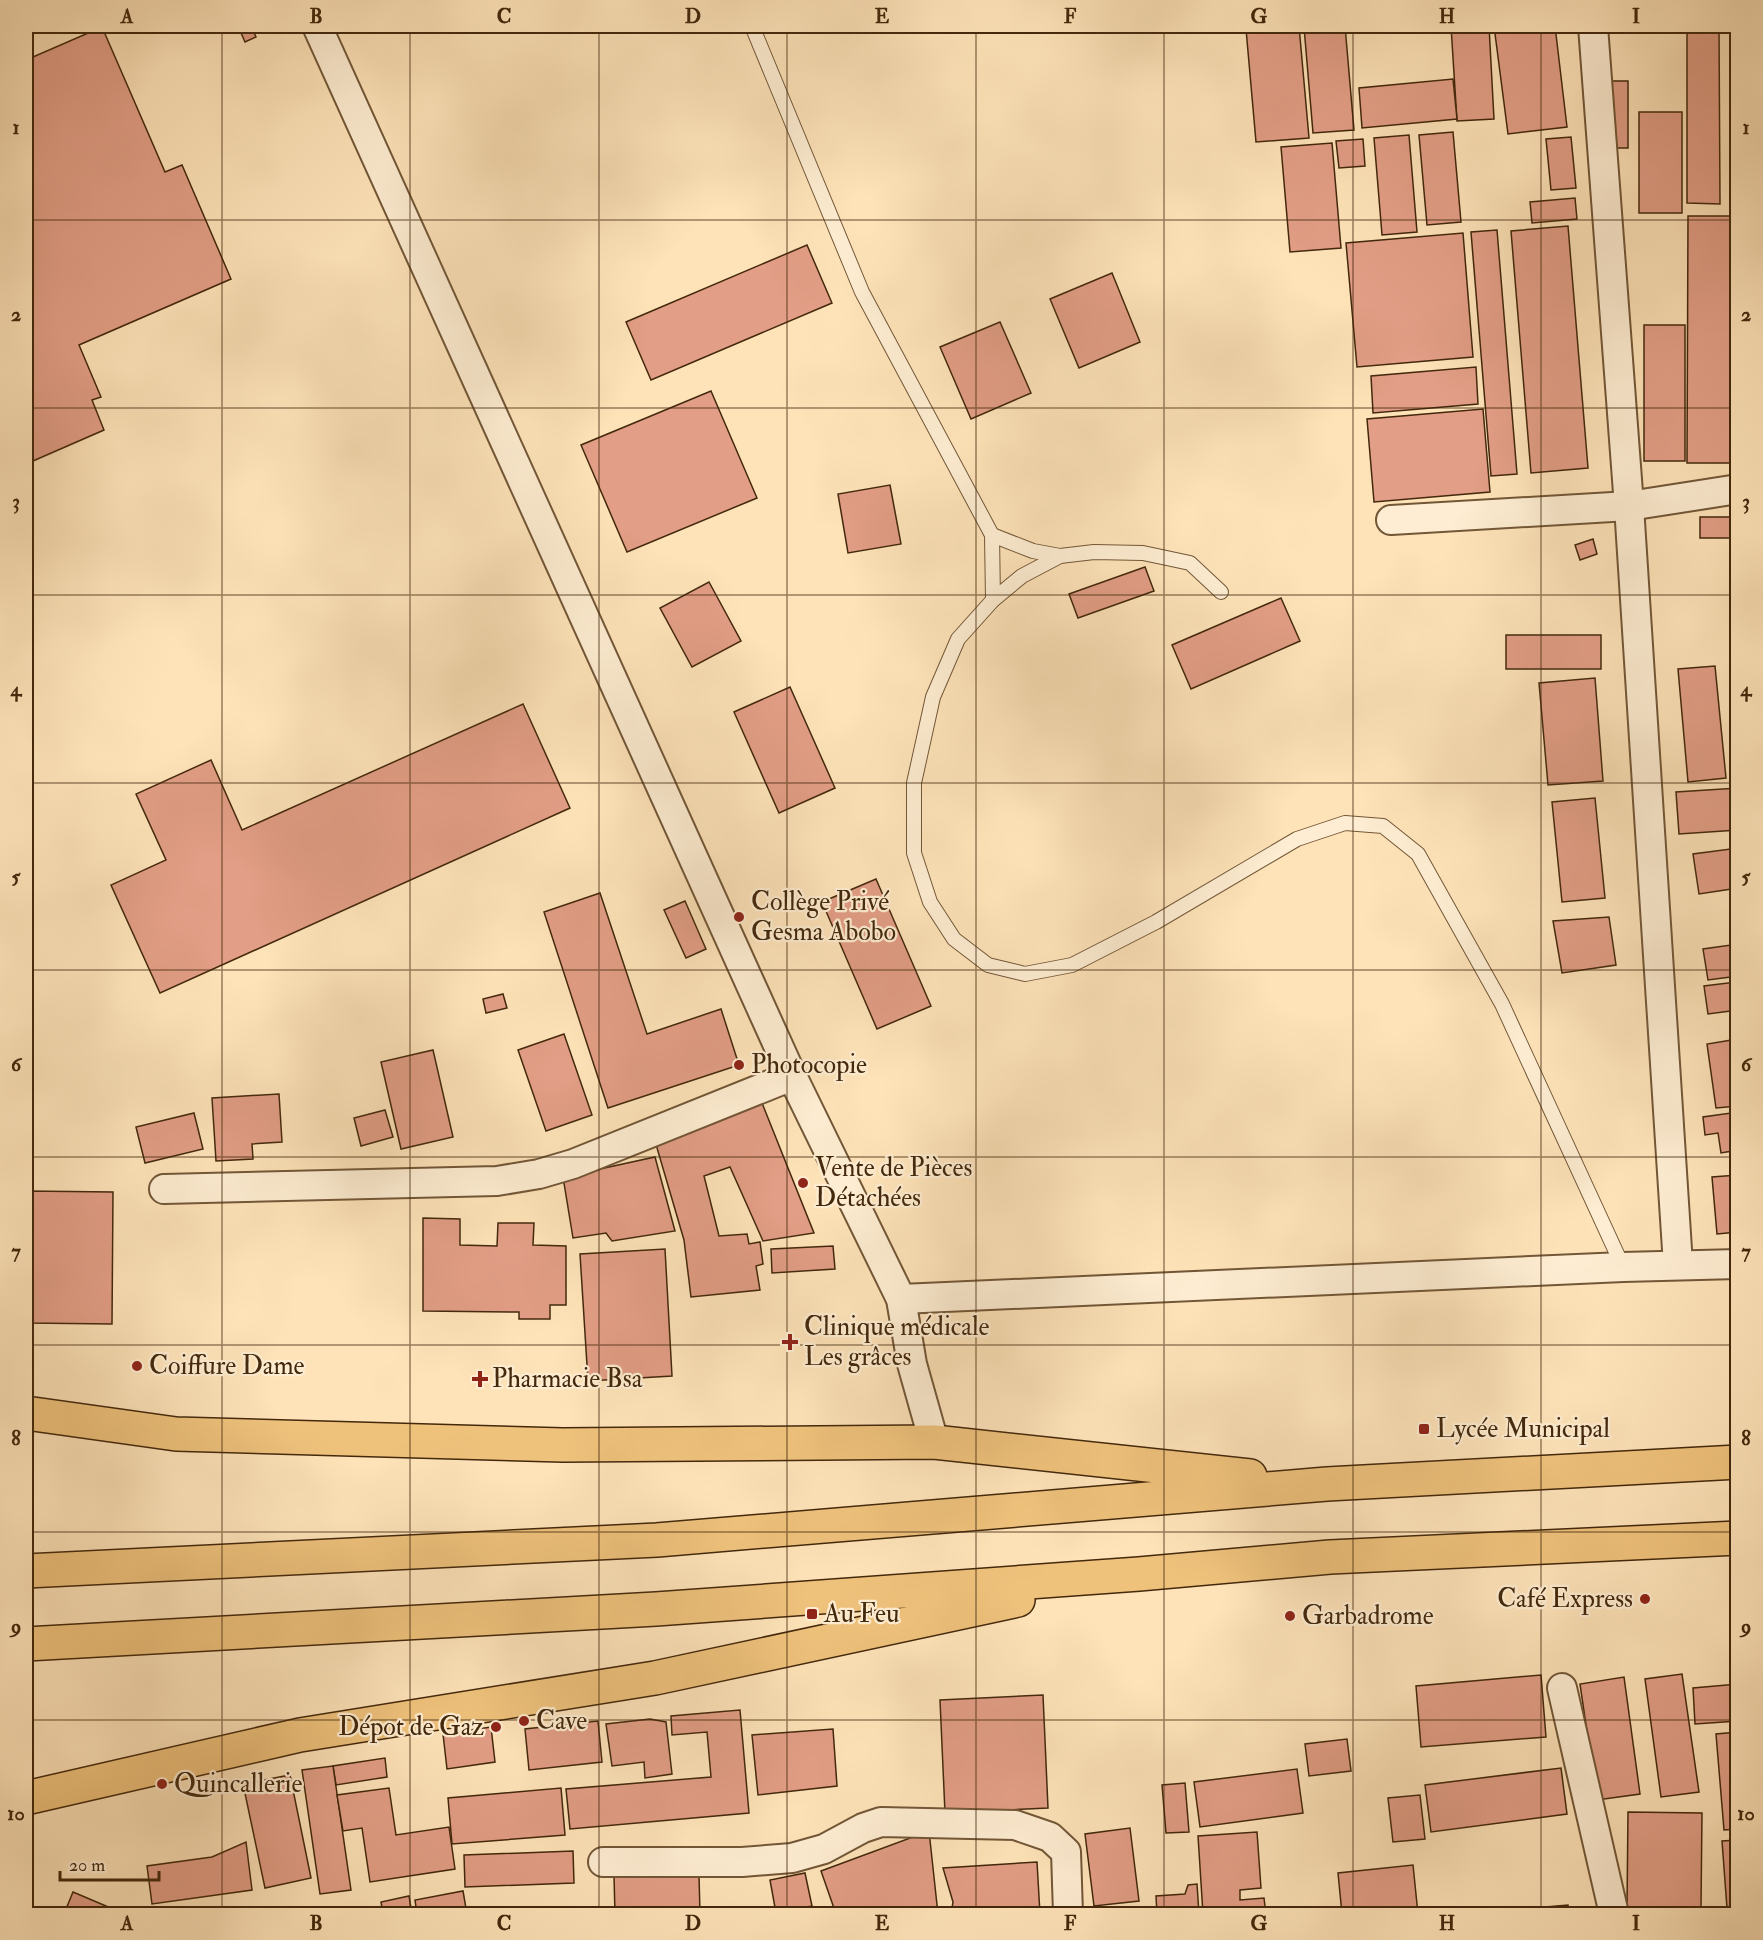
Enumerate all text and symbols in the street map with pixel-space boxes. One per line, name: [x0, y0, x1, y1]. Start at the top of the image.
text: A: [120, 4, 134, 29]
text: B: [309, 4, 323, 29]
text: C: [497, 4, 511, 29]
text: D: [685, 4, 701, 29]
text: E: [875, 4, 890, 29]
text: F: [1064, 4, 1077, 29]
text: G: [1251, 4, 1268, 29]
text: H: [1439, 4, 1455, 29]
text: I: [1632, 4, 1640, 29]
text: 1: [12, 115, 20, 140]
text: 1: [1742, 115, 1750, 140]
text: 2: [11, 302, 21, 327]
text: 2: [1741, 302, 1751, 327]
text: 3: [12, 489, 20, 514]
text: 3: [1742, 489, 1750, 514]
text: 4: [10, 677, 23, 702]
text: 4: [1740, 677, 1753, 702]
text: 5: [12, 864, 22, 889]
text: 5: [1742, 864, 1752, 889]
place label: Collège Privé Gesma Abobo: [751, 886, 896, 948]
marker: Collège Privé Gesma Abobo: [732, 910, 746, 924]
place label: Photocopie: [751, 1049, 867, 1082]
text: 6: [11, 1052, 23, 1077]
text: 6: [1741, 1052, 1753, 1077]
marker: Photocopie: [732, 1058, 746, 1072]
place label: Vente de Pièces Détachées: [815, 1152, 972, 1214]
marker: Vente de Pièces Détachées: [796, 1176, 810, 1190]
text: 7: [11, 1239, 21, 1264]
text: 7: [1741, 1239, 1751, 1264]
place label: Clinique médicale Les grâces: [804, 1311, 989, 1373]
marker: Clinique médicale Les grâces: [781, 1333, 799, 1351]
place label: Coiffure Dame: [149, 1350, 305, 1382]
marker: Coiffure Dame: [130, 1359, 144, 1373]
place label: Pharmacie Bsa: [492, 1363, 643, 1395]
marker: Pharmacie Bsa: [473, 1372, 487, 1386]
place label: Lycée Municipal: [1436, 1413, 1610, 1446]
marker: Lycée Municipal: [1417, 1422, 1431, 1436]
text: 8: [11, 1426, 21, 1451]
text: 8: [1741, 1426, 1751, 1451]
place label: Café Express: [1497, 1583, 1633, 1616]
marker: Café Express: [1638, 1592, 1652, 1606]
place label: Au Feu: [823, 1598, 899, 1630]
place label: Garbadrome: [1302, 1600, 1434, 1632]
marker: Au Feu: [805, 1607, 819, 1621]
marker: Garbadrome: [1283, 1609, 1297, 1623]
text: 9: [9, 1614, 21, 1639]
text: 9: [1739, 1614, 1751, 1639]
place label: Cave: [536, 1705, 587, 1737]
place label: Dépot de Gaz: [338, 1711, 484, 1744]
marker: Cave: [517, 1714, 531, 1728]
marker: Dépot de Gaz: [489, 1720, 503, 1734]
place label: Quincallerie: [174, 1768, 302, 1800]
marker: Quincallerie: [155, 1777, 169, 1791]
text: 10: [7, 1801, 25, 1826]
text: 10: [1737, 1801, 1755, 1826]
scale bar: [60, 1844, 159, 1882]
text: 20 m: [69, 1854, 105, 1877]
text: A: [120, 1911, 134, 1936]
text: B: [309, 1911, 323, 1936]
text: C: [497, 1911, 511, 1936]
text: D: [685, 1911, 701, 1936]
text: E: [875, 1911, 890, 1936]
text: F: [1064, 1911, 1077, 1936]
text: G: [1251, 1911, 1268, 1936]
text: H: [1439, 1911, 1455, 1936]
text: I: [1632, 1911, 1640, 1936]

